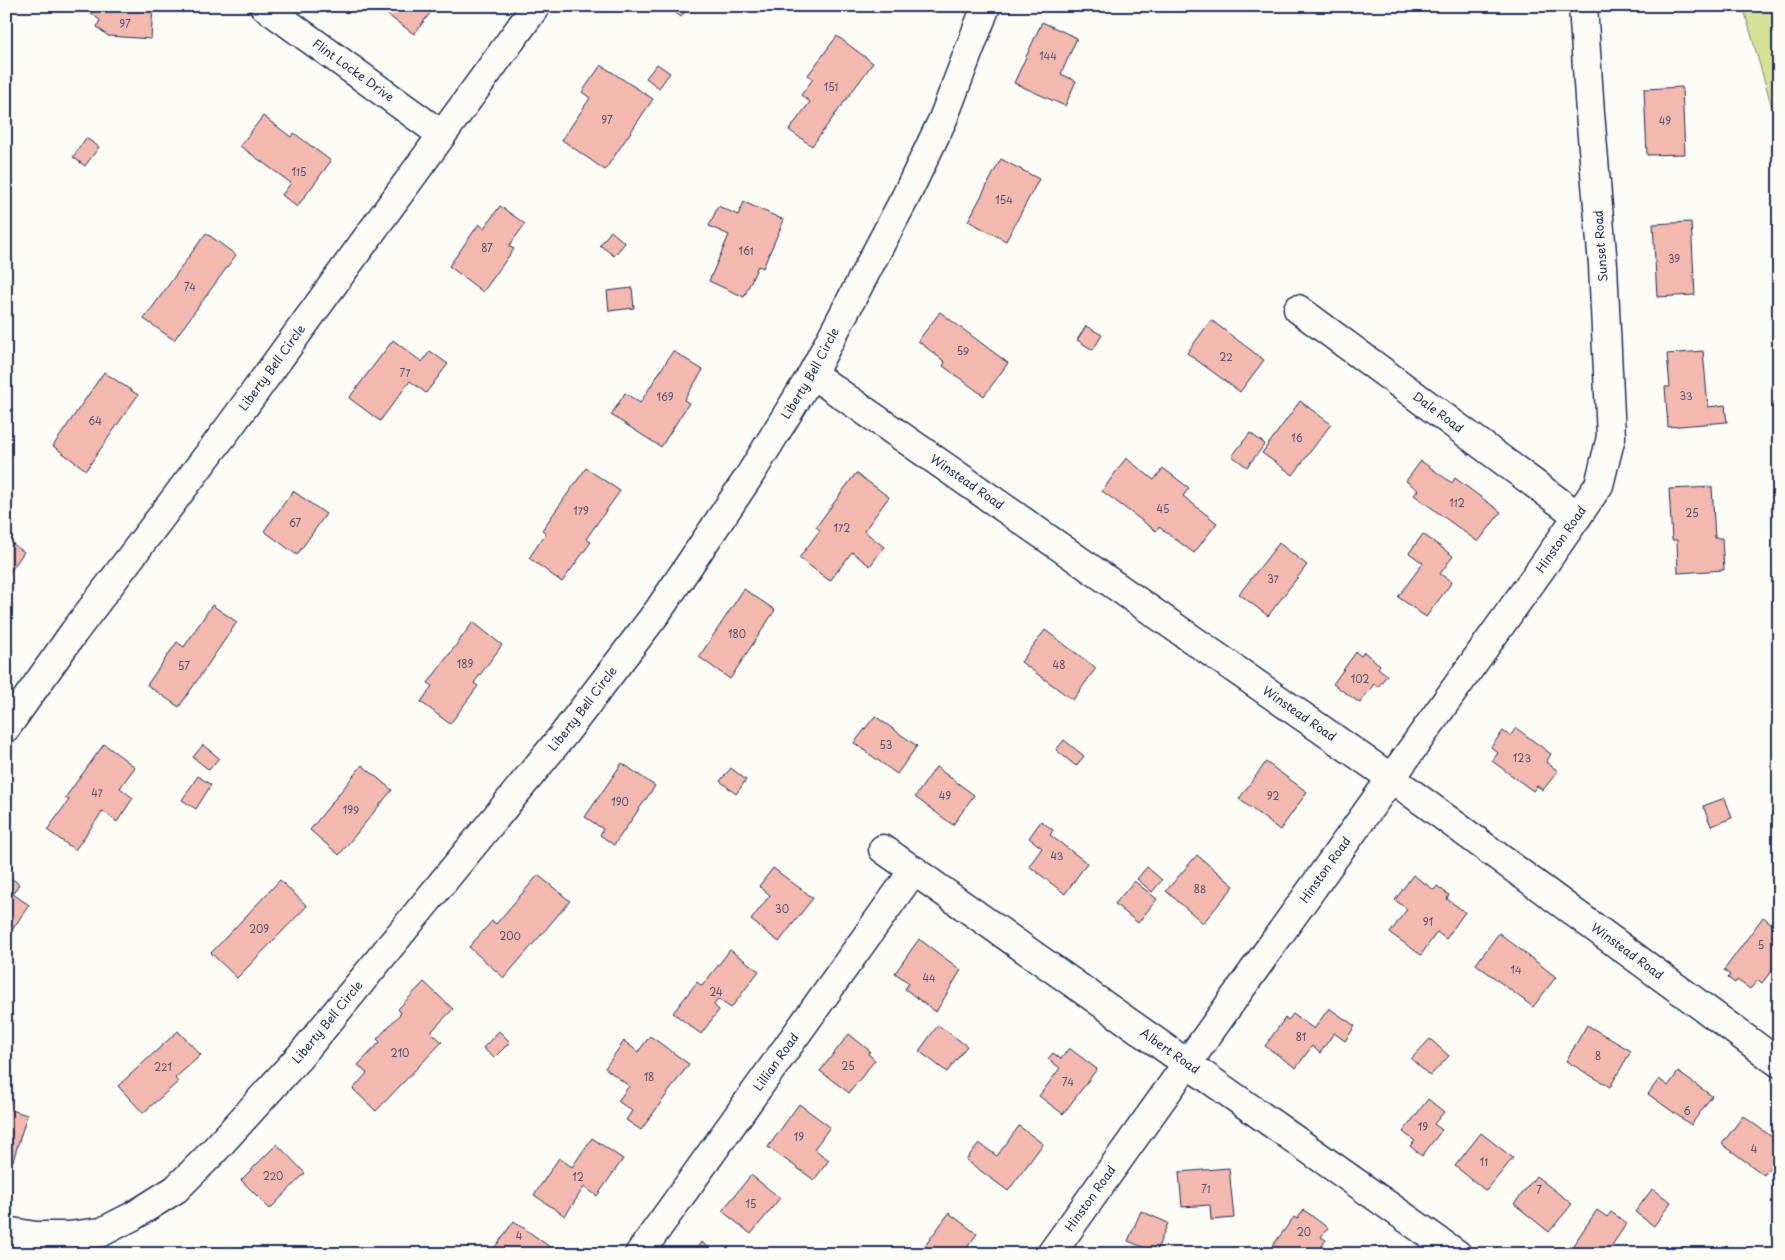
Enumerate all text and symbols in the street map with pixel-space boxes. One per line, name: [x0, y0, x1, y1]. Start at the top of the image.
house number: 97: [119, 16, 131, 31]
street label: Flint Locke Drive: [309, 34, 398, 105]
house number: 144: [1039, 48, 1057, 63]
house number: 151: [824, 79, 838, 94]
house number: 97: [601, 112, 613, 127]
house number: 49: [1659, 113, 1671, 128]
house number: 115: [292, 164, 306, 179]
house number: 154: [995, 192, 1013, 207]
street label: Sunset Road: [1589, 210, 1611, 283]
house number: 87: [481, 240, 493, 255]
house number: 161: [739, 243, 754, 258]
house number: 39: [1668, 251, 1680, 266]
house number: 74: [184, 279, 196, 294]
street label: Liberty Bell Circle: [234, 320, 309, 414]
street label: Liberty Bell Circle: [776, 324, 843, 422]
house number: 59: [957, 343, 969, 358]
house number: 22: [1219, 349, 1233, 364]
house number: 77: [399, 365, 411, 380]
street label: Dale Road: [1409, 387, 1468, 437]
house number: 33: [1679, 388, 1693, 403]
house number: 169: [656, 389, 674, 404]
house number: 64: [88, 413, 102, 428]
house number: 16: [1291, 430, 1303, 445]
street label: Winstead Road: [927, 449, 1008, 513]
house number: 112: [1449, 495, 1465, 510]
house number: 45: [1157, 501, 1169, 516]
street label: Hinston Road: [1531, 502, 1590, 576]
house number: 179: [573, 503, 589, 518]
house number: 25: [1685, 505, 1699, 520]
house number: 67: [289, 515, 301, 530]
house number: 172: [834, 520, 850, 535]
house number: 37: [1267, 571, 1280, 586]
house number: 180: [728, 626, 746, 641]
house number: 189: [457, 656, 473, 671]
house number: 48: [1053, 657, 1065, 672]
house number: 57: [178, 658, 190, 673]
street label: Liberty Bell Circle: [544, 662, 621, 755]
house number: 102: [1351, 671, 1369, 686]
street label: Winstead Road: [1259, 681, 1340, 745]
house number: 53: [880, 737, 892, 752]
house number: 123: [1513, 750, 1531, 765]
house number: 47: [91, 785, 104, 800]
house number: 49: [939, 788, 951, 803]
house number: 92: [1267, 788, 1279, 803]
house number: 190: [611, 794, 629, 809]
house number: 199: [343, 802, 359, 817]
street label: Hinston Road: [1295, 833, 1355, 906]
house number: 43: [1051, 848, 1064, 863]
house number: 88: [1194, 881, 1206, 896]
house number: 30: [775, 901, 789, 916]
house number: 91: [1423, 914, 1433, 929]
street label: Winstead Road: [1588, 918, 1668, 983]
house number: 209: [249, 921, 269, 936]
house number: 200: [499, 928, 521, 943]
house number: 5: [1758, 937, 1764, 952]
house number: 14: [1510, 962, 1522, 977]
house number: 44: [922, 970, 936, 985]
street label: Liberty Bell Circle: [287, 976, 367, 1067]
house number: 24: [709, 984, 723, 999]
street label: Albert Road: [1137, 1023, 1204, 1078]
street label: Lillian Road: [749, 1029, 803, 1094]
house number: 81: [1296, 1029, 1306, 1044]
house number: 210: [391, 1045, 409, 1060]
house number: 8: [1595, 1048, 1601, 1063]
house number: 25: [841, 1058, 855, 1073]
house number: 221: [154, 1059, 172, 1074]
house number: 18: [644, 1069, 654, 1084]
house number: 74: [1062, 1074, 1074, 1089]
house number: 6: [1683, 1103, 1691, 1118]
house number: 19: [1418, 1119, 1428, 1134]
house number: 19: [794, 1129, 804, 1144]
house number: 4: [1751, 1141, 1758, 1156]
house number: 11: [1480, 1154, 1488, 1169]
street label: Hinston Road: [1060, 1161, 1120, 1235]
house number: 220: [263, 1168, 283, 1183]
house number: 12: [572, 1169, 584, 1184]
house number: 71: [1201, 1181, 1211, 1196]
house number: 7: [1536, 1182, 1542, 1197]
house number: 15: [746, 1196, 756, 1211]
house number: 20: [1297, 1224, 1311, 1239]
house number: 4: [516, 1228, 523, 1243]

